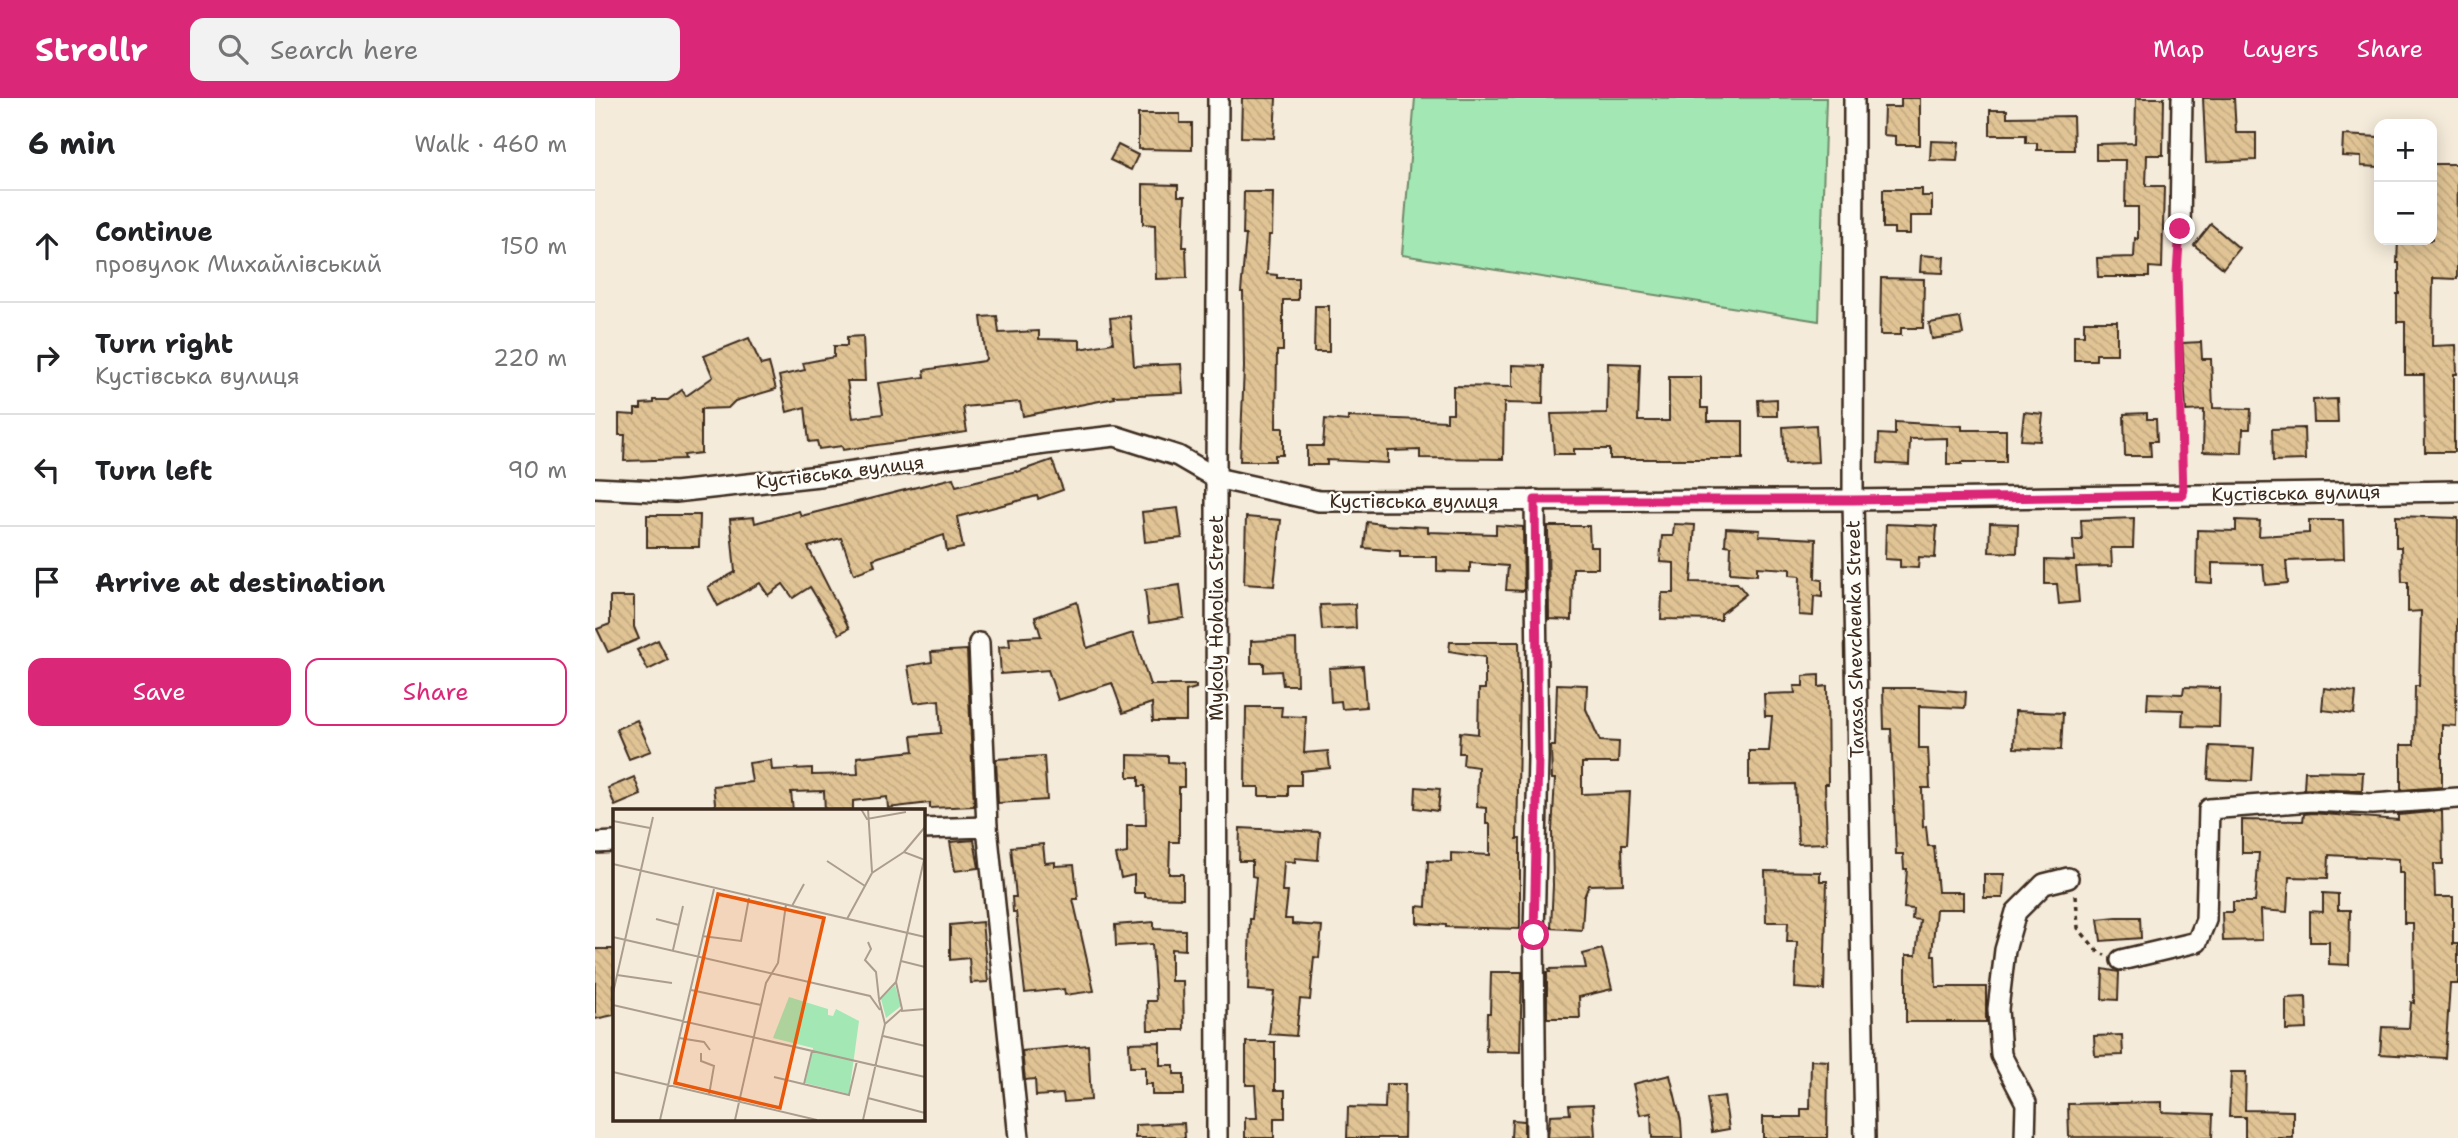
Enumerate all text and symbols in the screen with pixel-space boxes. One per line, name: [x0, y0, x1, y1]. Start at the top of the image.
search box: [190, 18, 680, 81]
text: Strollr: [35, 27, 148, 72]
icon: search: [214, 30, 252, 68]
text: Search here: [270, 32, 419, 67]
text: Map: [2153, 33, 2204, 65]
text: Layers: [2242, 33, 2319, 65]
text: Share: [2357, 33, 2423, 65]
map controls: [2374, 119, 2437, 245]
button: +: [2374, 119, 2437, 182]
text: 6 min: [28, 123, 115, 164]
text: Walk · 460 m: [414, 129, 567, 159]
button: −: [2374, 182, 2437, 245]
route end: [2164, 213, 2195, 244]
text: Continue: [95, 214, 213, 249]
icon: ahead: [28, 227, 66, 265]
text: 150 m: [500, 231, 567, 261]
text: провулок Михайлівський: [95, 249, 382, 279]
text: Turn right: [95, 326, 233, 361]
icon: right: [28, 339, 66, 377]
text: 220 m: [493, 343, 567, 373]
text: Кустівська вулиця: [95, 361, 300, 391]
street label: Кустівська вулиця: [755, 449, 925, 495]
icon: left: [28, 451, 66, 489]
text: Turn left: [95, 453, 212, 488]
text: 90 m: [507, 455, 567, 485]
street label: Кустівська вулиця: [2211, 479, 2381, 507]
street label: Кустівська вулиця: [1329, 489, 1499, 514]
street label: Mykoly Hoholia Street: [1204, 515, 1229, 721]
street label: Tarasa Shevchenka Street: [1840, 520, 1870, 758]
icon: arrive: [28, 563, 66, 601]
text: Arrive at destination: [95, 565, 385, 600]
button: Save: [28, 658, 291, 726]
button: Share: [305, 658, 567, 726]
inset map: [613, 809, 924, 1121]
route start: [1518, 919, 1549, 950]

